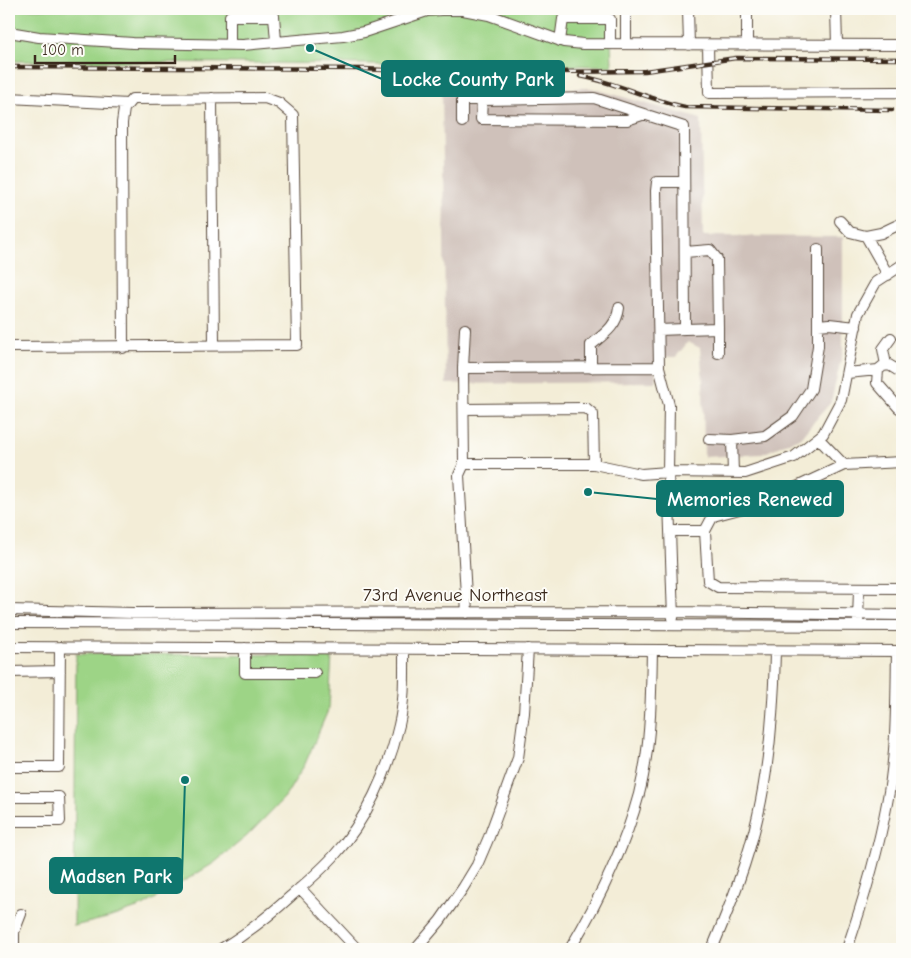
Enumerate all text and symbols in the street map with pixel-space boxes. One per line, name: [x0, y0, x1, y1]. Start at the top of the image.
scale bar: [35, 32, 175, 64]
text: 100 m: [42, 41, 84, 59]
callout: Locke County Park: [382, 61, 564, 96]
text: Locke County Park: [392, 68, 554, 91]
callout: Memories Renewed: [657, 481, 843, 516]
text: Memories Renewed: [667, 488, 833, 511]
street label: 73rd Avenue Northeast: [363, 584, 548, 606]
callout: Madsen Park: [50, 858, 182, 893]
text: Madsen Park: [60, 865, 172, 888]

